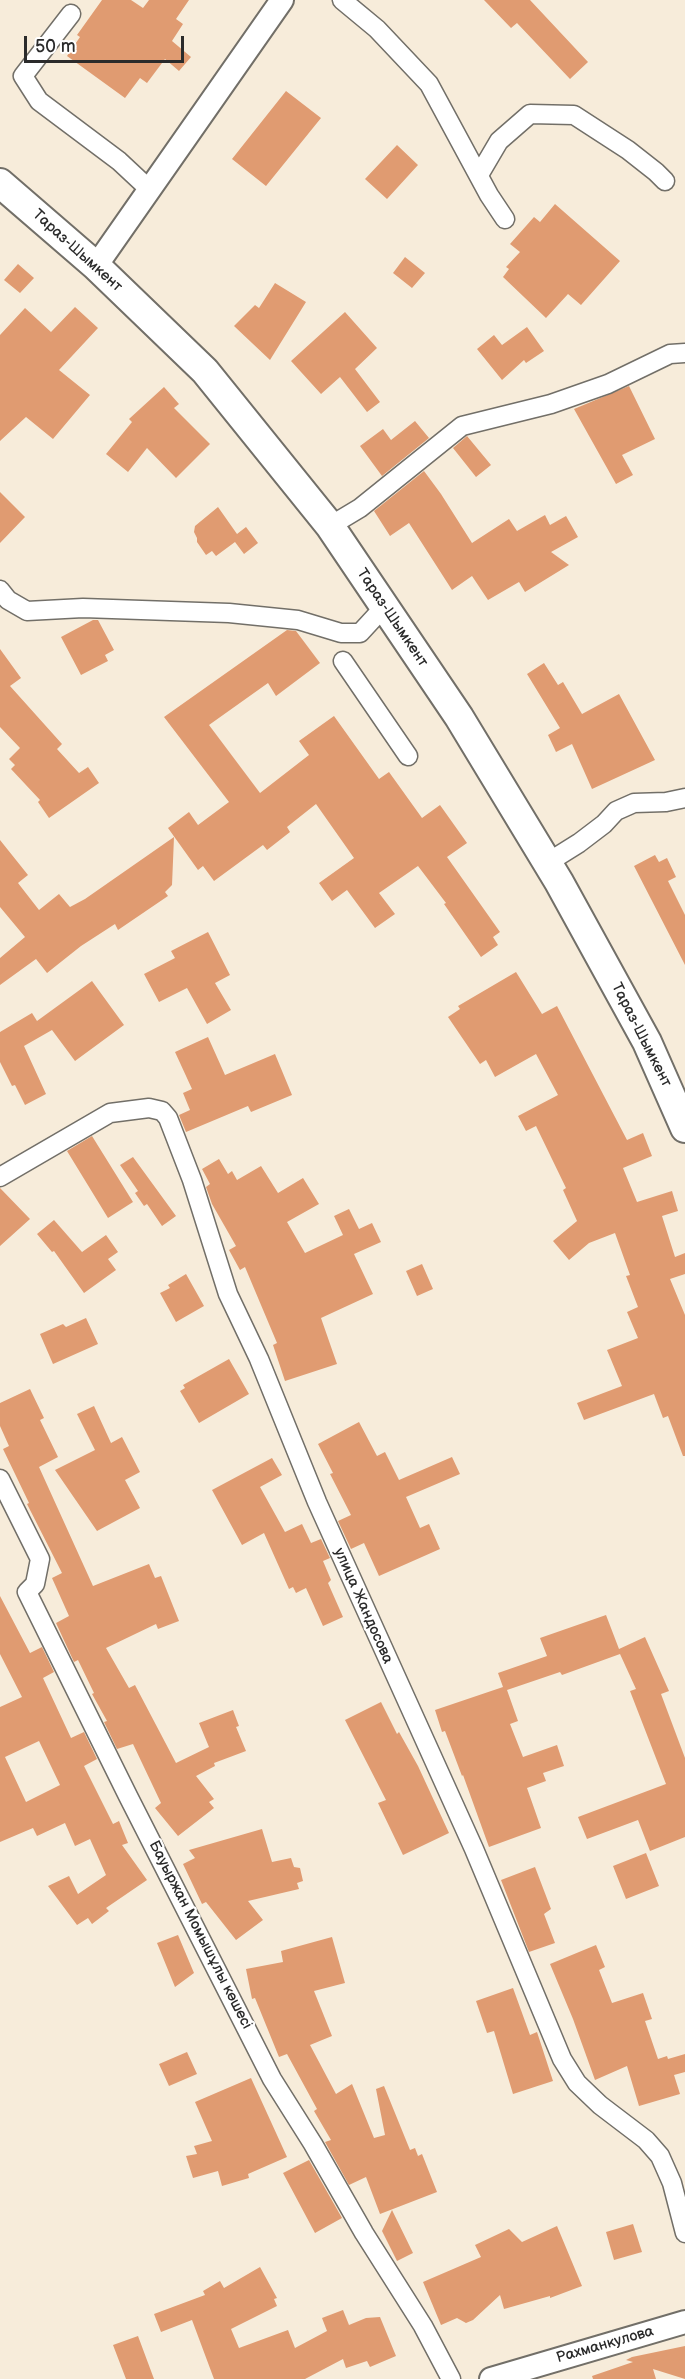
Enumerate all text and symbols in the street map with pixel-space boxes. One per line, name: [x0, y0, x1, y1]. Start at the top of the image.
scale bar: [27, 24, 188, 62]
text: 50 m: [35, 36, 76, 57]
street label: Тараз-Шымкент: [28, 206, 126, 296]
street label: Тараз-Шымкент: [352, 565, 432, 671]
street label: Тараз-Шымкент: [607, 980, 675, 1090]
street label: улица Жандосова: [329, 1545, 397, 1667]
street label: Бауыржан Момышұлы көшесі: [145, 1838, 255, 2032]
street label: Рахманкулова: [554, 2323, 656, 2367]

